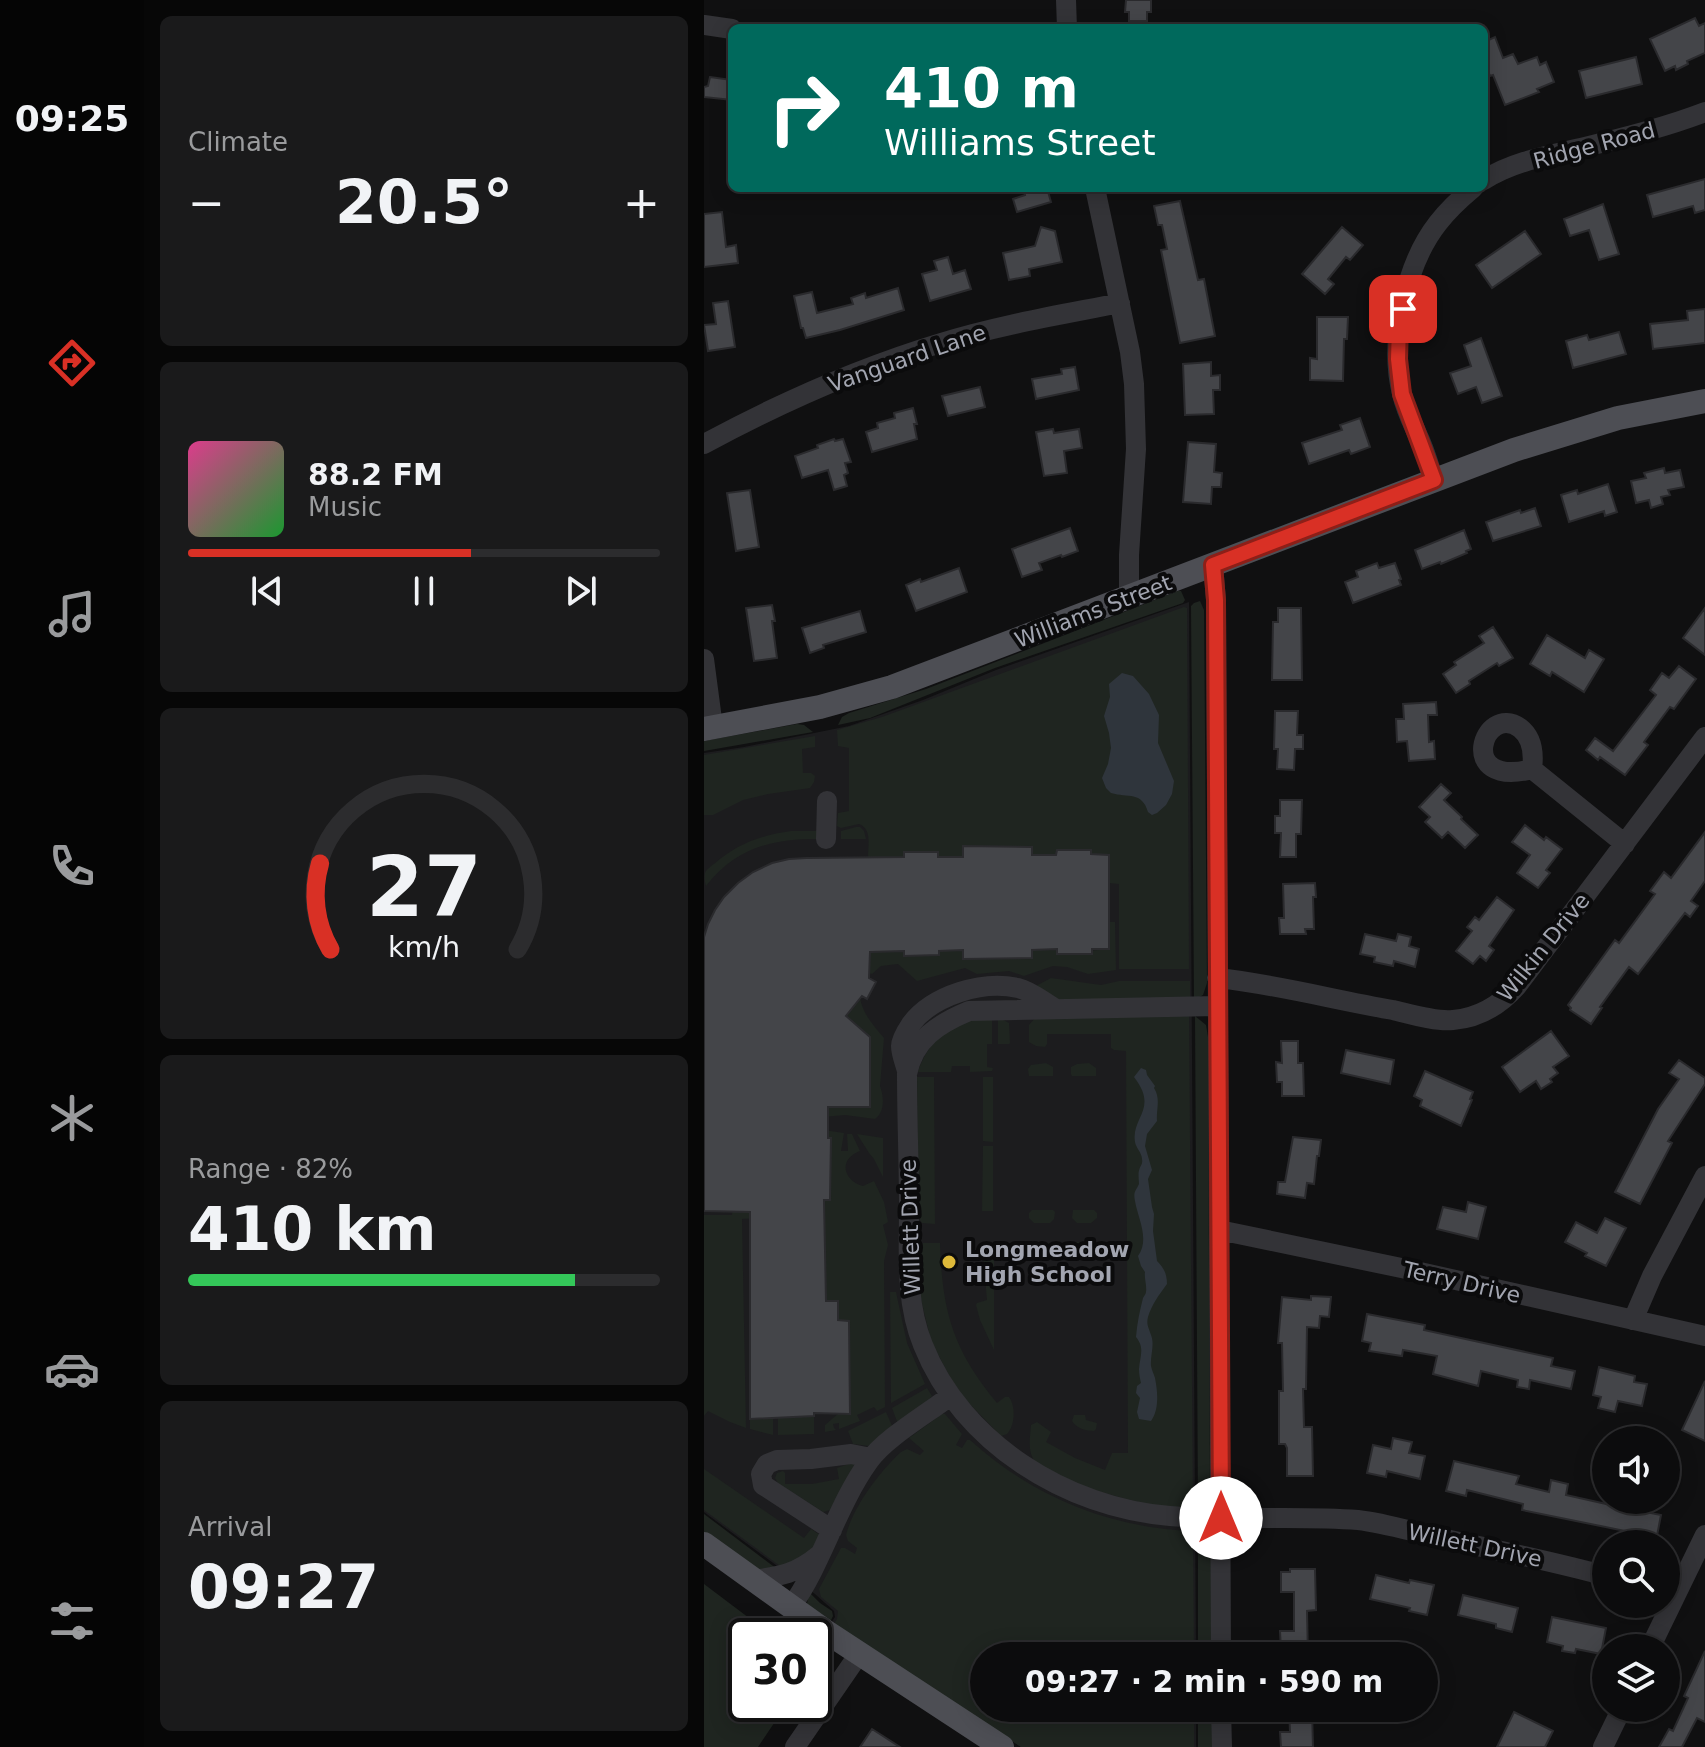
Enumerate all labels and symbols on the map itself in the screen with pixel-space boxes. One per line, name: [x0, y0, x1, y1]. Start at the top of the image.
street label: Ridge Road: [1530, 117, 1658, 174]
pin: [1369, 275, 1437, 343]
street label: Vanguard Lane: [825, 320, 989, 397]
street label: Williams Street: [1011, 570, 1175, 653]
street label: Wilkin Drive: [1492, 888, 1595, 1006]
street label: Willett Drive: [896, 1159, 925, 1295]
place label: Longmeadow High School: [965, 1237, 1129, 1287]
marker: Longmeadow High School: [940, 1253, 958, 1271]
street label: Terry Drive: [1400, 1257, 1523, 1308]
position arrow: [1179, 1476, 1263, 1560]
street label: Willett Drive: [1406, 1519, 1544, 1572]
speed limit sign: 30: [728, 1618, 832, 1722]

